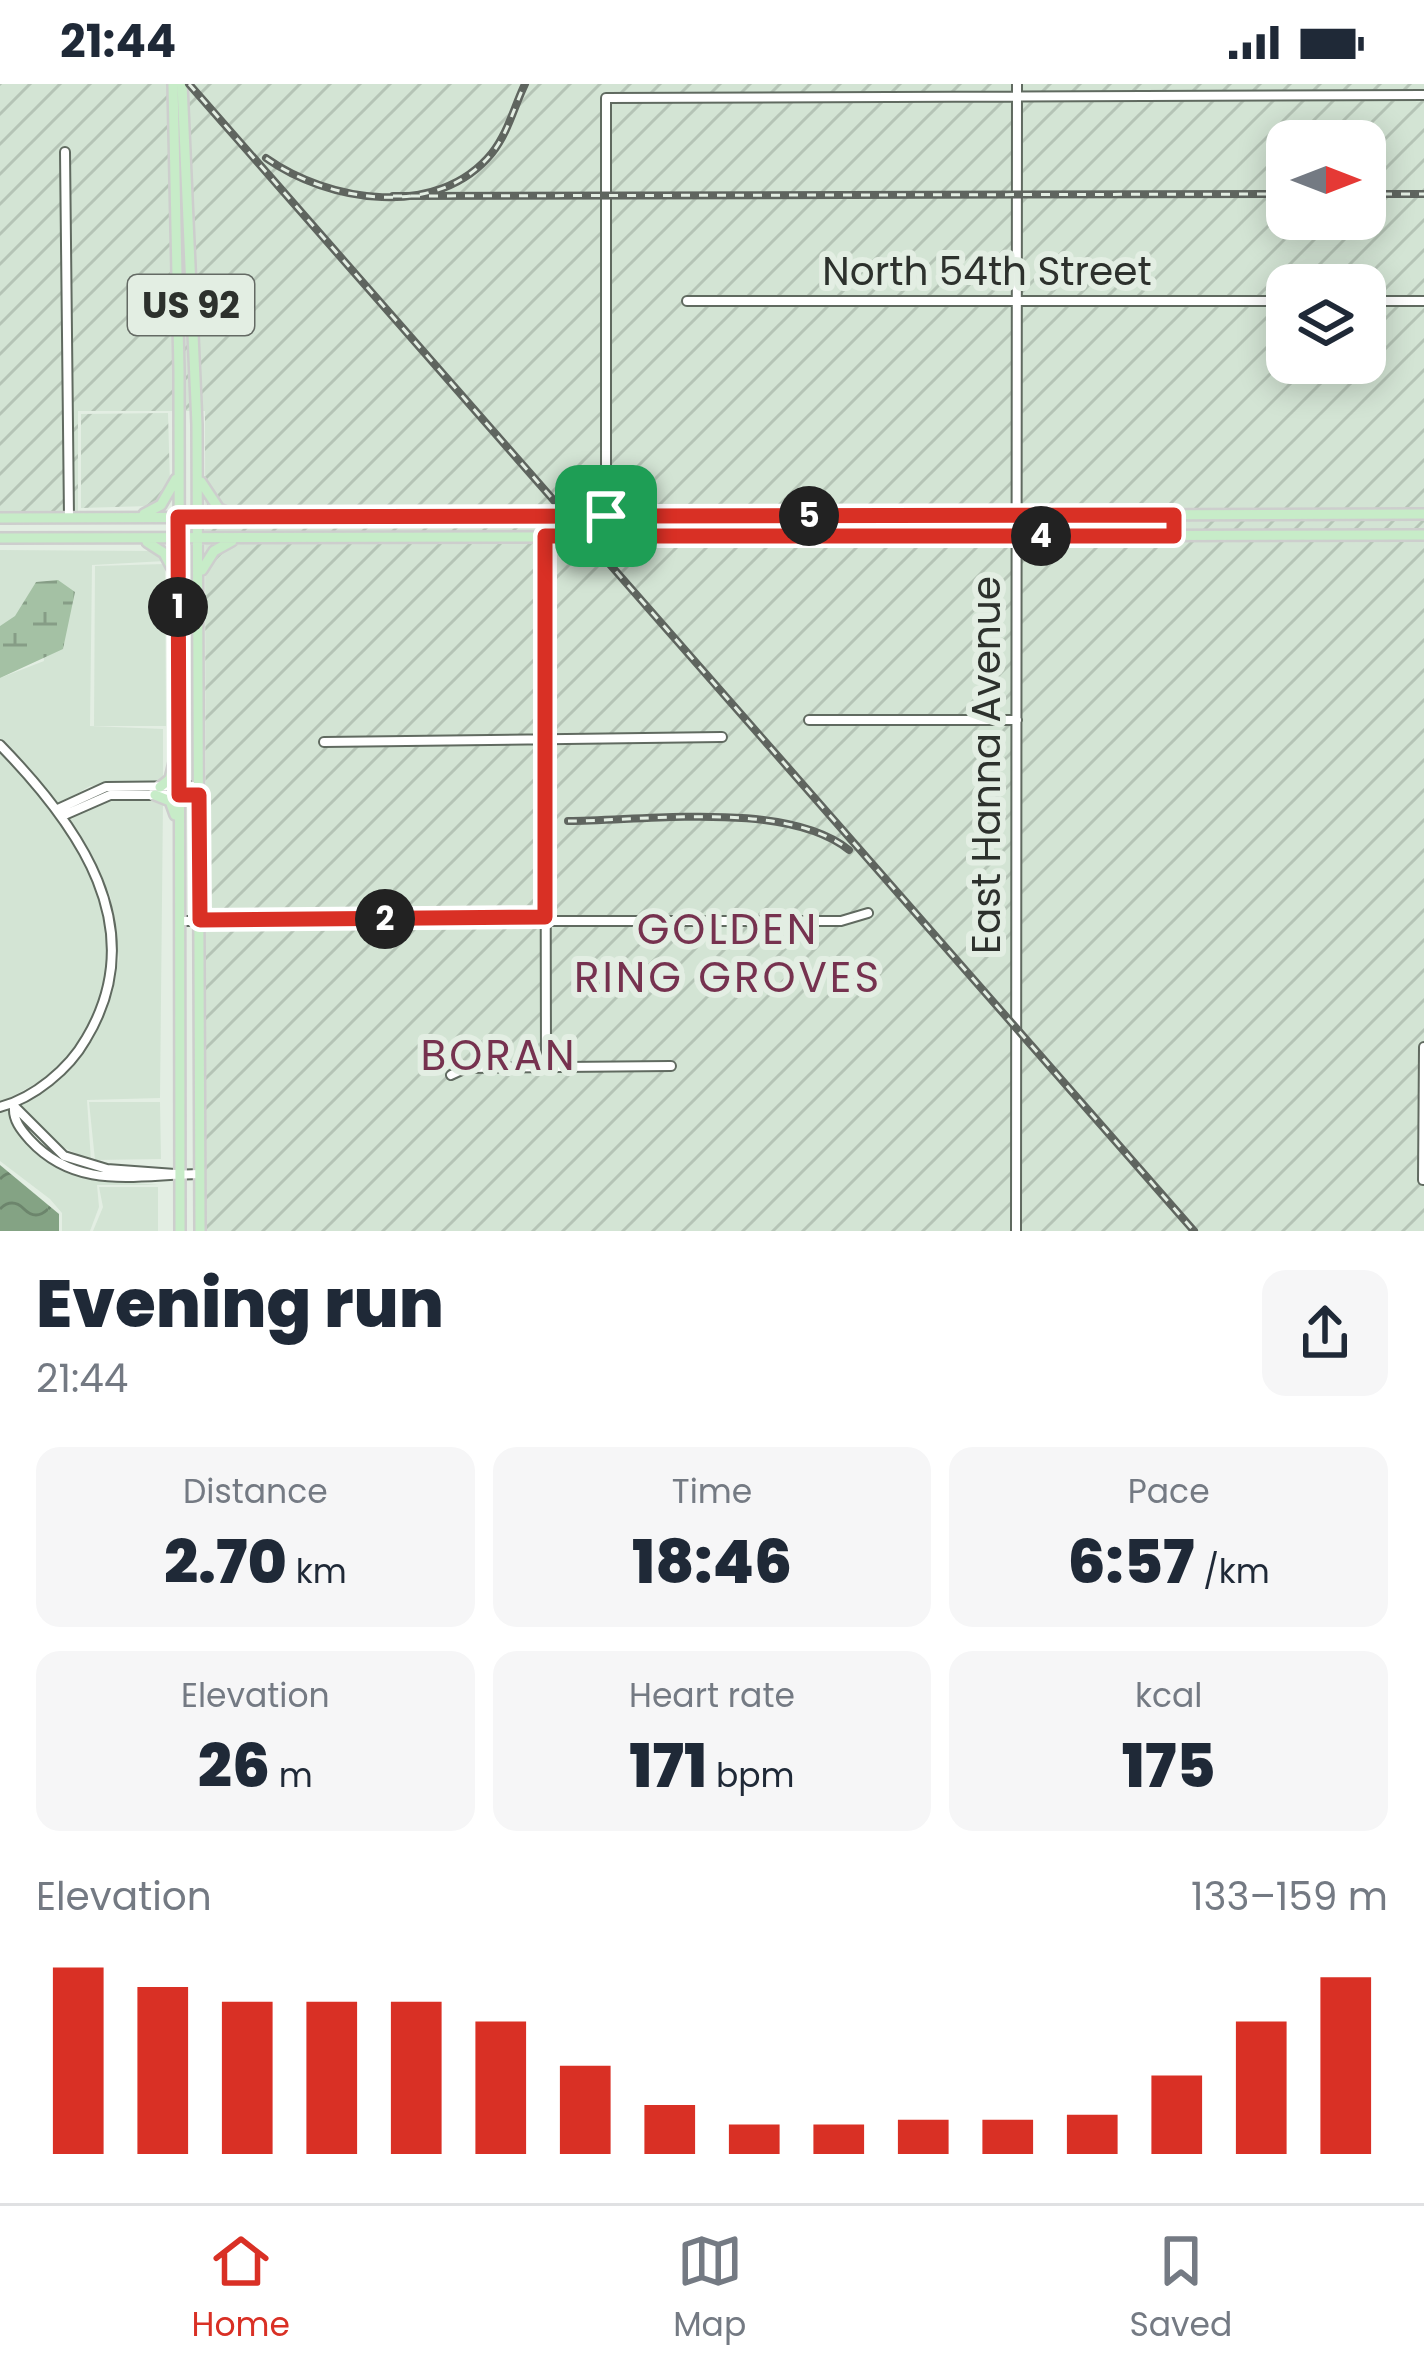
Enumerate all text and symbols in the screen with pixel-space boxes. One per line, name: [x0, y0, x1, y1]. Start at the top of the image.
text: 21:44: [60, 10, 176, 73]
north arrow: [1266, 120, 1386, 240]
map controls: [1266, 120, 1386, 384]
street label: North 54th Street: [822, 244, 1152, 299]
button: layers: [1266, 264, 1386, 384]
road number: US 92: [128, 275, 254, 335]
pin: [555, 465, 657, 567]
icon: arrive: [573, 483, 639, 549]
pin: 5: [779, 486, 839, 546]
text: 5: [798, 492, 820, 539]
pin: 4: [1011, 506, 1071, 566]
text: 4: [1030, 512, 1052, 559]
street label: East Hanna Avenue: [959, 576, 1014, 954]
pin: 1: [148, 577, 208, 637]
text: 1: [172, 583, 184, 630]
pin: 2: [355, 889, 415, 949]
text: 2: [376, 895, 394, 942]
district label: GOLDEN RING GROVES: [574, 900, 882, 1007]
district label: BORAN: [420, 1026, 578, 1085]
text: Evening run: [36, 1258, 444, 1350]
button: share: [1262, 1270, 1388, 1396]
text: 21:44: [36, 1351, 128, 1406]
text: Distance: [183, 1468, 328, 1515]
text: Time: [672, 1468, 752, 1515]
text: Pace: [1128, 1468, 1210, 1515]
text: 2.70: [164, 1520, 287, 1604]
text: 18:46: [632, 1520, 792, 1604]
text: 6:57: [1067, 1520, 1194, 1604]
text: km: [287, 1548, 347, 1595]
text: /km: [1194, 1548, 1270, 1595]
text: Elevation: [181, 1672, 330, 1719]
text: Heart rate: [629, 1672, 795, 1719]
text: kcal: [1135, 1672, 1202, 1719]
text: 26: [198, 1724, 270, 1808]
text: 171: [629, 1724, 707, 1808]
text: 175: [1122, 1724, 1216, 1808]
text: m: [270, 1752, 313, 1799]
text: bpm: [707, 1752, 795, 1799]
text: Elevation: [36, 1869, 212, 1924]
text: 133–159 m: [1191, 1869, 1388, 1924]
tab: Home: [192, 2228, 290, 2350]
tab: Map: [673, 2228, 746, 2350]
tab: Saved: [1129, 2228, 1232, 2350]

